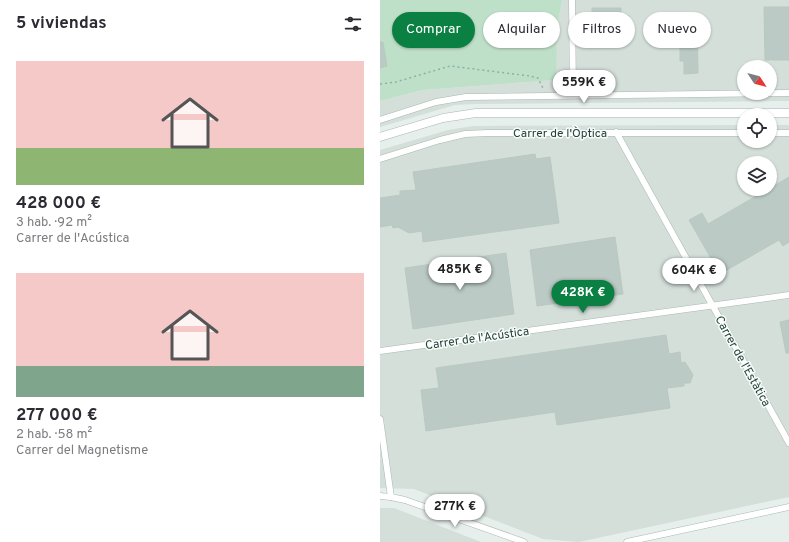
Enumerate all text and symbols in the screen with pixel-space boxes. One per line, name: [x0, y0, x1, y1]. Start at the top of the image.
chip: Comprar: [392, 12, 475, 48]
chip: Alquilar: [483, 12, 560, 48]
chip: Filtros: [568, 12, 635, 48]
chip: Nuevo: [643, 12, 711, 48]
text: 5 viviendas: [16, 13, 107, 35]
icon: filters: [342, 13, 364, 35]
north arrow: [737, 60, 777, 100]
map controls: [737, 60, 777, 196]
pin: 559K €: [551, 70, 617, 104]
text: 559K €: [562, 75, 606, 91]
icon: home: [154, 87, 226, 159]
button: locate: [737, 108, 777, 148]
street label: Carrer de l'Òptica: [513, 126, 607, 142]
button: layers: [737, 156, 777, 196]
text: 428 000 €: [16, 193, 101, 215]
text: 3 hab. · 92 m²: [16, 215, 92, 231]
text: Carrer de l'Acústica: [16, 231, 129, 247]
pin: 485K €: [427, 257, 493, 291]
pin: 604K €: [661, 258, 727, 292]
text: 485K €: [437, 262, 483, 278]
text: 604K €: [671, 263, 717, 279]
pin: 428K €: [550, 280, 616, 314]
text: 428K €: [560, 285, 606, 301]
icon: home: [154, 299, 226, 371]
street label: Carrer de l'Estàtica: [711, 313, 774, 410]
street label: Carrer de l'Acústica: [424, 324, 530, 354]
text: 277 000 €: [16, 405, 97, 427]
text: 2 hab. · 58 m²: [16, 427, 92, 443]
text: Carrer del Magnetisme: [16, 443, 148, 459]
pin: 277K €: [422, 494, 488, 528]
text: 277K €: [434, 499, 476, 515]

